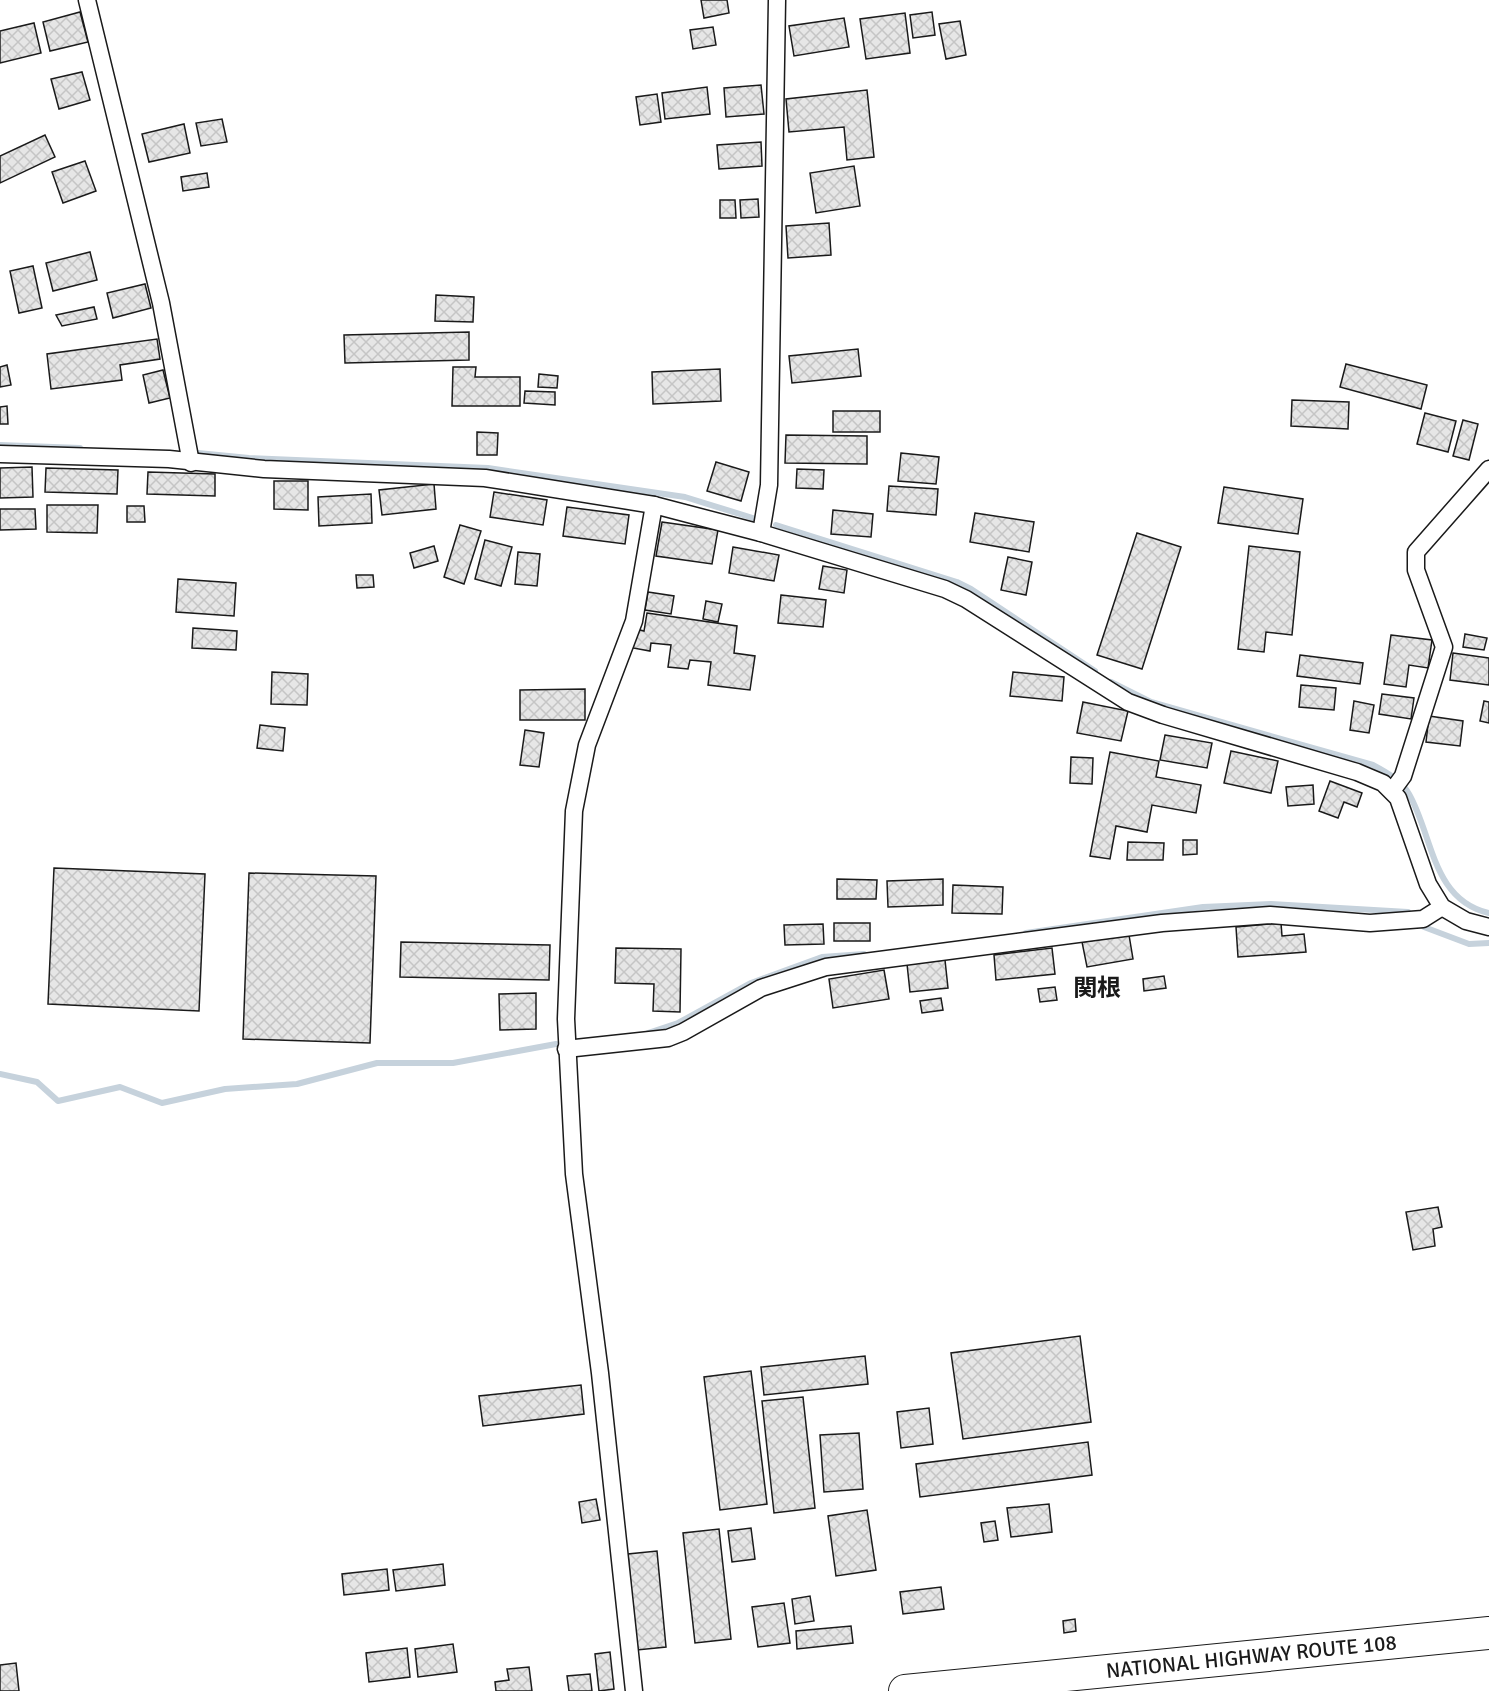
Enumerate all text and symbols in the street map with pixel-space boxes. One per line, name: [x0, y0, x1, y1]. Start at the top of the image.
district label: 関根: [1073, 973, 1121, 1003]
street label: NATIONAL HIGHWAY ROUTE 108: [1105, 1629, 1398, 1684]

